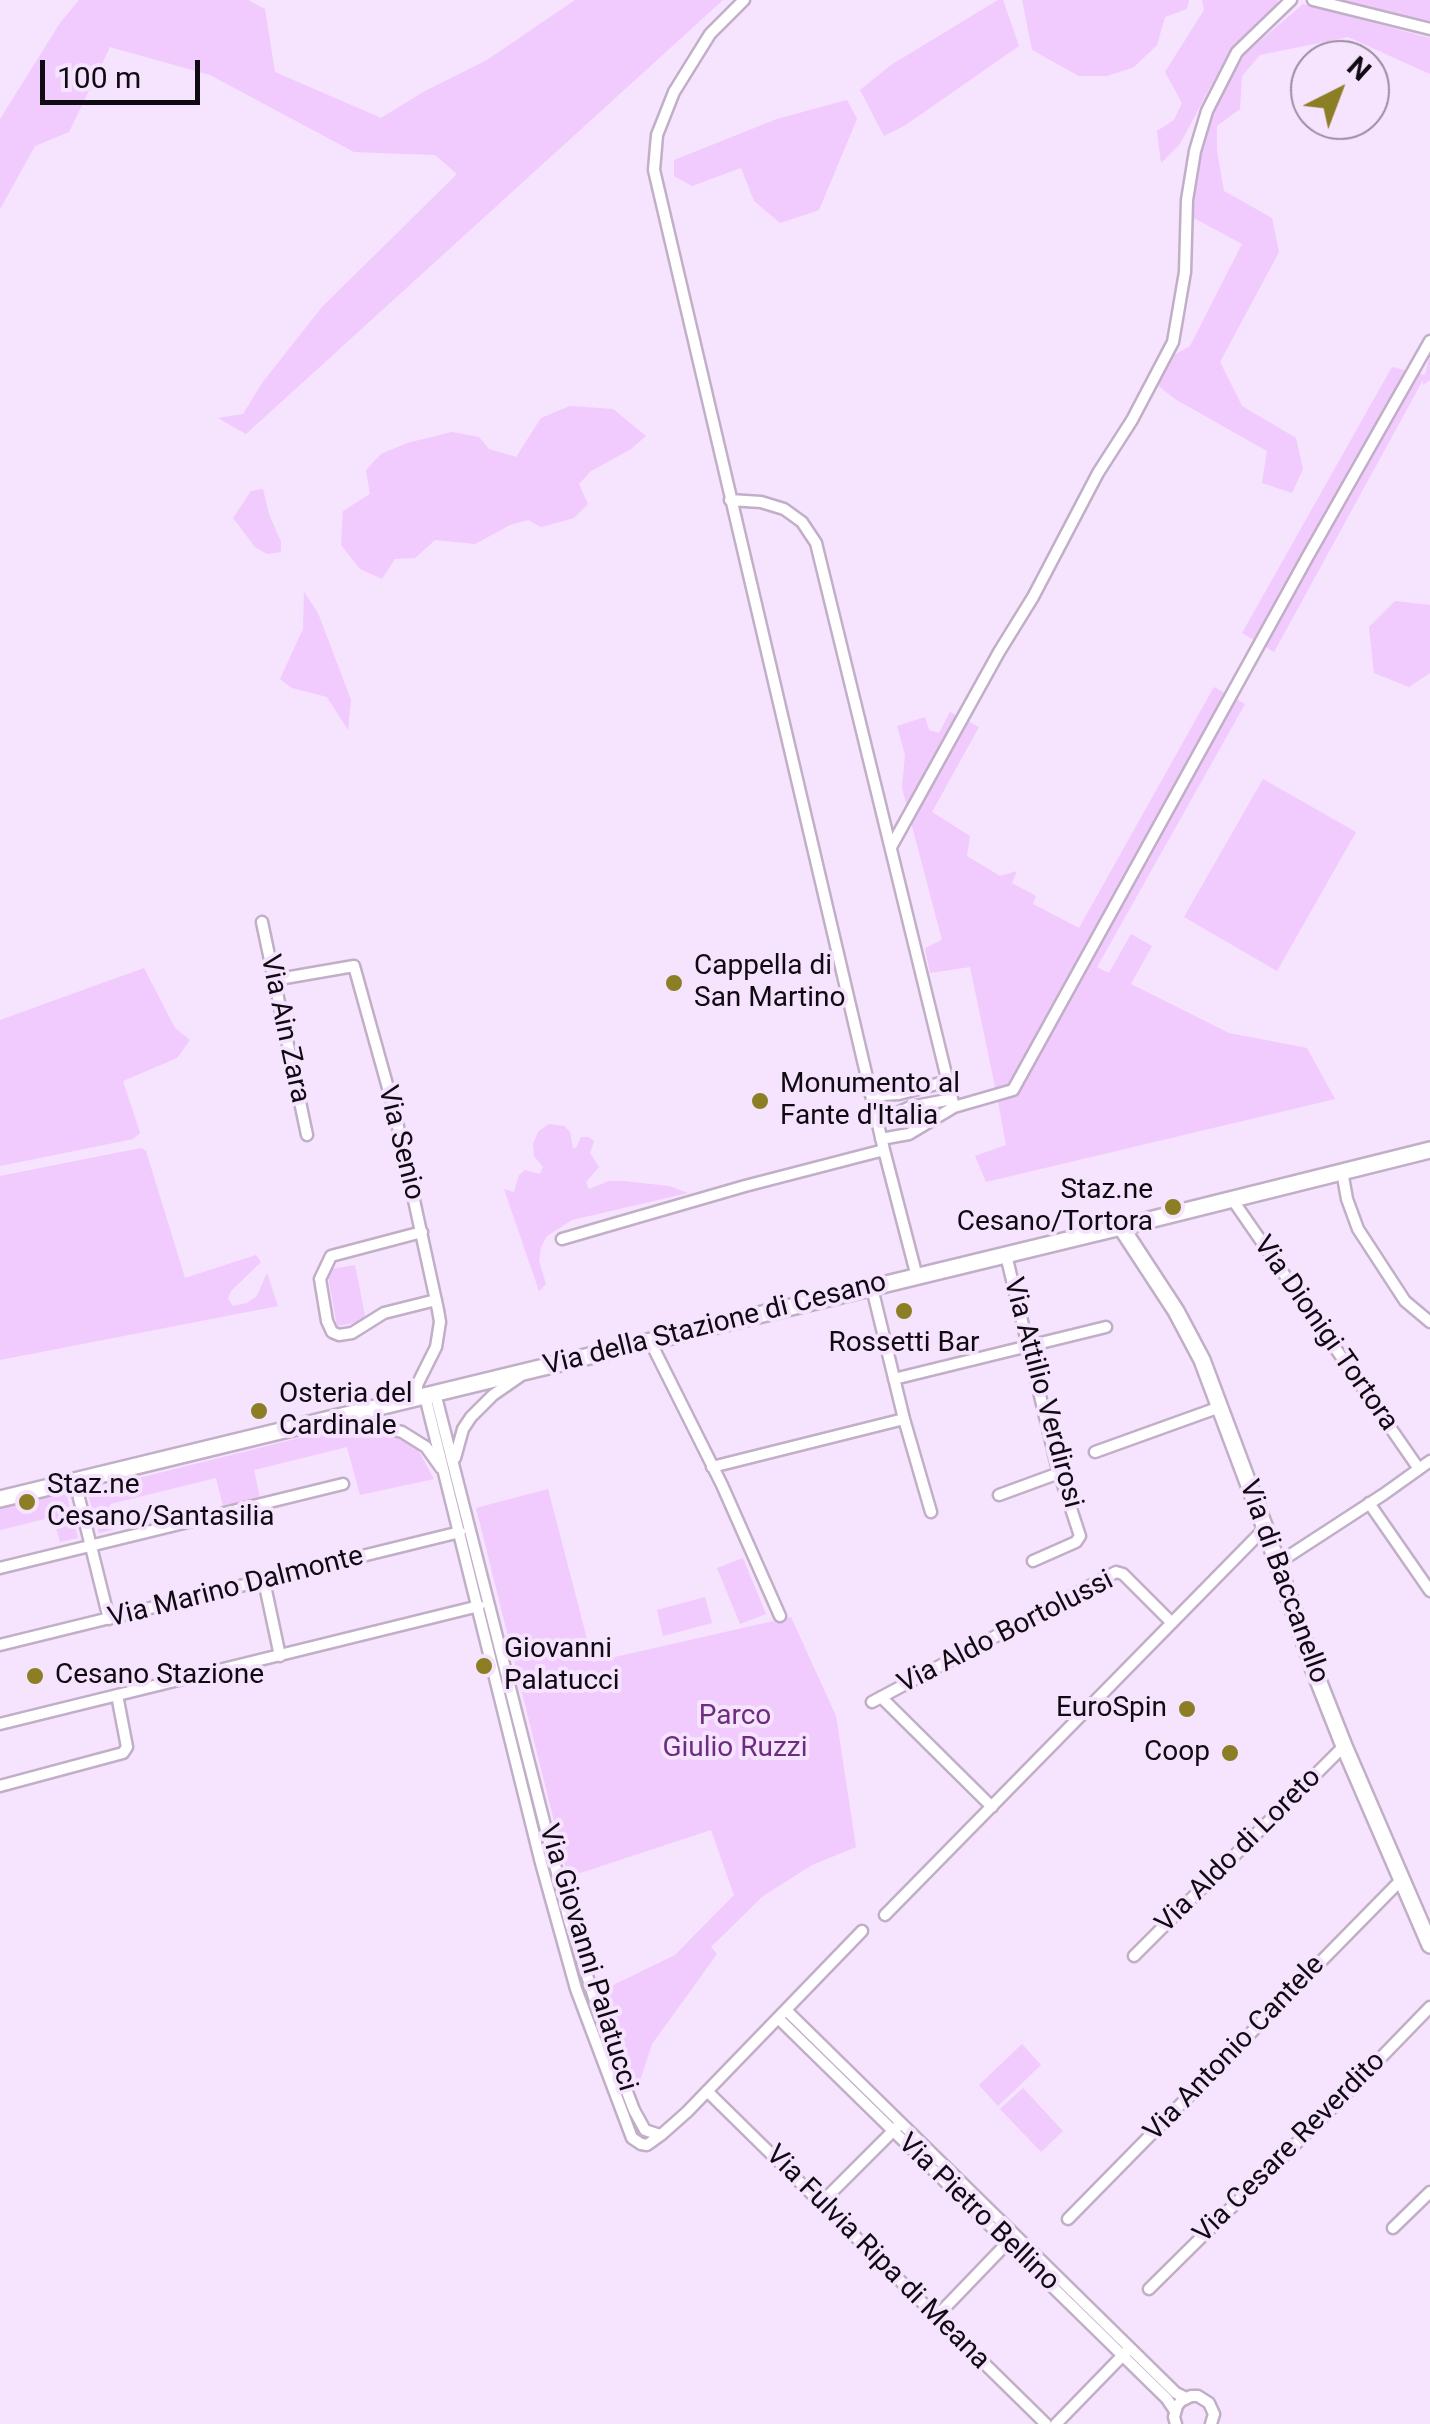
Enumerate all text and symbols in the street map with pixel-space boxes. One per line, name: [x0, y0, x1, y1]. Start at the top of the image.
scale bar: [45, 40, 205, 102]
north arrow: [1290, 40, 1390, 140]
text: N: [1341, 50, 1377, 88]
text: 100 m: [57, 60, 141, 95]
place label: Cappella di San Martino: [694, 950, 846, 1016]
street label: Via Ain Zara: [252, 952, 316, 1106]
marker: Cappella di San Martino: [663, 972, 685, 994]
place label: Monumento al Fante d'Italia: [780, 1068, 960, 1134]
street label: Via Senio: [370, 1082, 430, 1204]
marker: Monumento al Fante d'Italia: [749, 1090, 771, 1112]
place label: Staz.ne Cesano/Tortora: [957, 1174, 1153, 1240]
marker: Staz.ne Cesano/Tortora: [1162, 1196, 1184, 1218]
street label: Via Dionigi Tortora: [1245, 1230, 1405, 1438]
street label: Via della Stazione di Cesano: [540, 1266, 890, 1384]
street label: Via Attilio Verdirosi: [995, 1274, 1089, 1512]
marker: Rossetti Bar: [893, 1300, 915, 1322]
place label: Rossetti Bar: [828, 1327, 980, 1361]
place label: Osteria del Cardinale: [279, 1378, 413, 1444]
marker: Osteria del Cardinale: [248, 1400, 270, 1422]
place label: Staz.ne Cesano/Santasilia: [47, 1469, 275, 1535]
street label: Via di Baccanello: [1231, 1476, 1335, 1688]
marker: Staz.ne Cesano/Santasilia: [16, 1491, 38, 1513]
street label: Via Marino Dalmonte: [105, 1540, 367, 1636]
street label: Via Aldo Bortolussi: [893, 1564, 1119, 1702]
place label: Giovanni Palatucci: [504, 1633, 620, 1699]
marker: Giovanni Palatucci: [473, 1655, 495, 1677]
place label: Cesano Stazione: [55, 1659, 264, 1693]
marker: Cesano Stazione: [24, 1665, 46, 1687]
place label: EuroSpin: [1056, 1692, 1167, 1726]
marker: EuroSpin: [1176, 1698, 1198, 1720]
park label: Parco Giulio Ruzzi: [662, 1700, 808, 1766]
place label: Coop: [1144, 1736, 1210, 1770]
marker: Coop: [1219, 1742, 1241, 1764]
street label: Via Aldo di Loreto: [1149, 1761, 1329, 1941]
street label: Via Giovanni Palatucci: [530, 1821, 644, 2095]
street label: Via Antonio Cantele: [1138, 1949, 1332, 2149]
street label: Via Cesare Reverdito: [1187, 2045, 1393, 2251]
street label: Via Pietro Bellino: [890, 2127, 1066, 2299]
street label: Via Fulvia Ripa di Meana: [758, 2139, 996, 2377]

